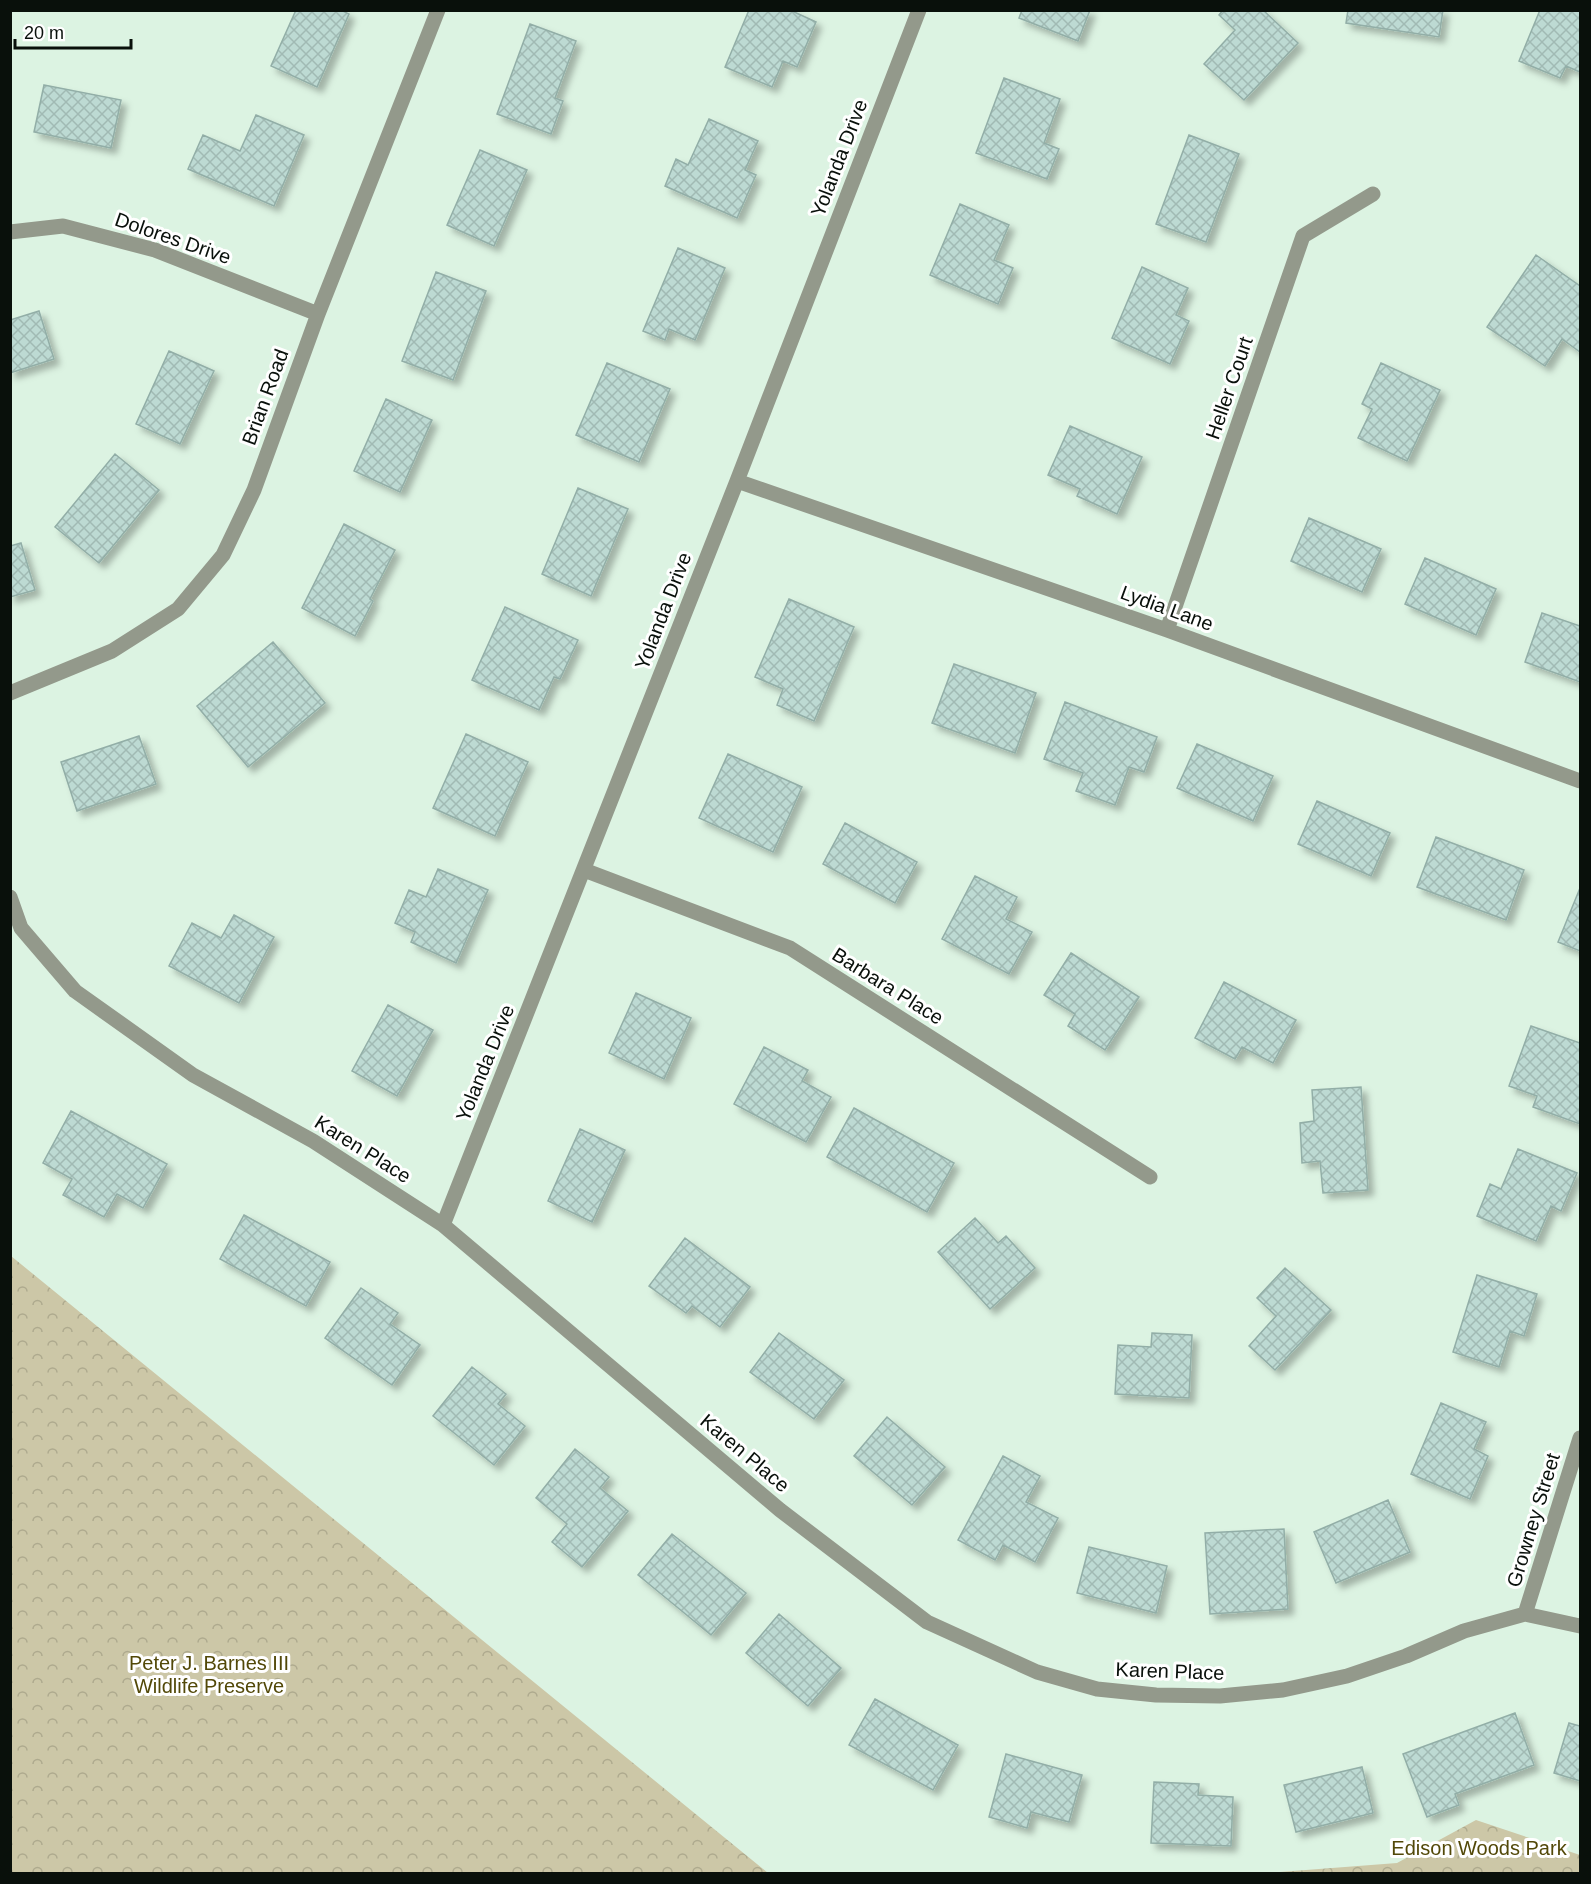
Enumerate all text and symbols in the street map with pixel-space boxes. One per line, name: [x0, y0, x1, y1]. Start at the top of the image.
scale bar: [15, 12, 130, 50]
text: 20 m: [24, 23, 64, 43]
street label: Yolanda Drive: [807, 96, 871, 220]
street label: Dolores Drive: [112, 208, 234, 268]
street label: Heller Court: [1201, 334, 1257, 442]
street label: Brian Road: [238, 346, 292, 448]
street label: Yolanda Drive: [631, 549, 695, 673]
street label: Lydia Lane: [1118, 581, 1216, 635]
street label: Barbara Place: [828, 943, 948, 1029]
street label: Yolanda Drive: [452, 1001, 518, 1125]
street label: Karen Place: [311, 1111, 415, 1187]
street label: Karen Place: [696, 1410, 794, 1496]
street label: Growney Street: [1502, 1450, 1564, 1590]
park label: Peter J. Barnes III Wildlife Preserve: [129, 1652, 289, 1697]
street label: Karen Place: [1115, 1658, 1225, 1684]
park label: Edison Woods Park: [1391, 1837, 1568, 1859]

